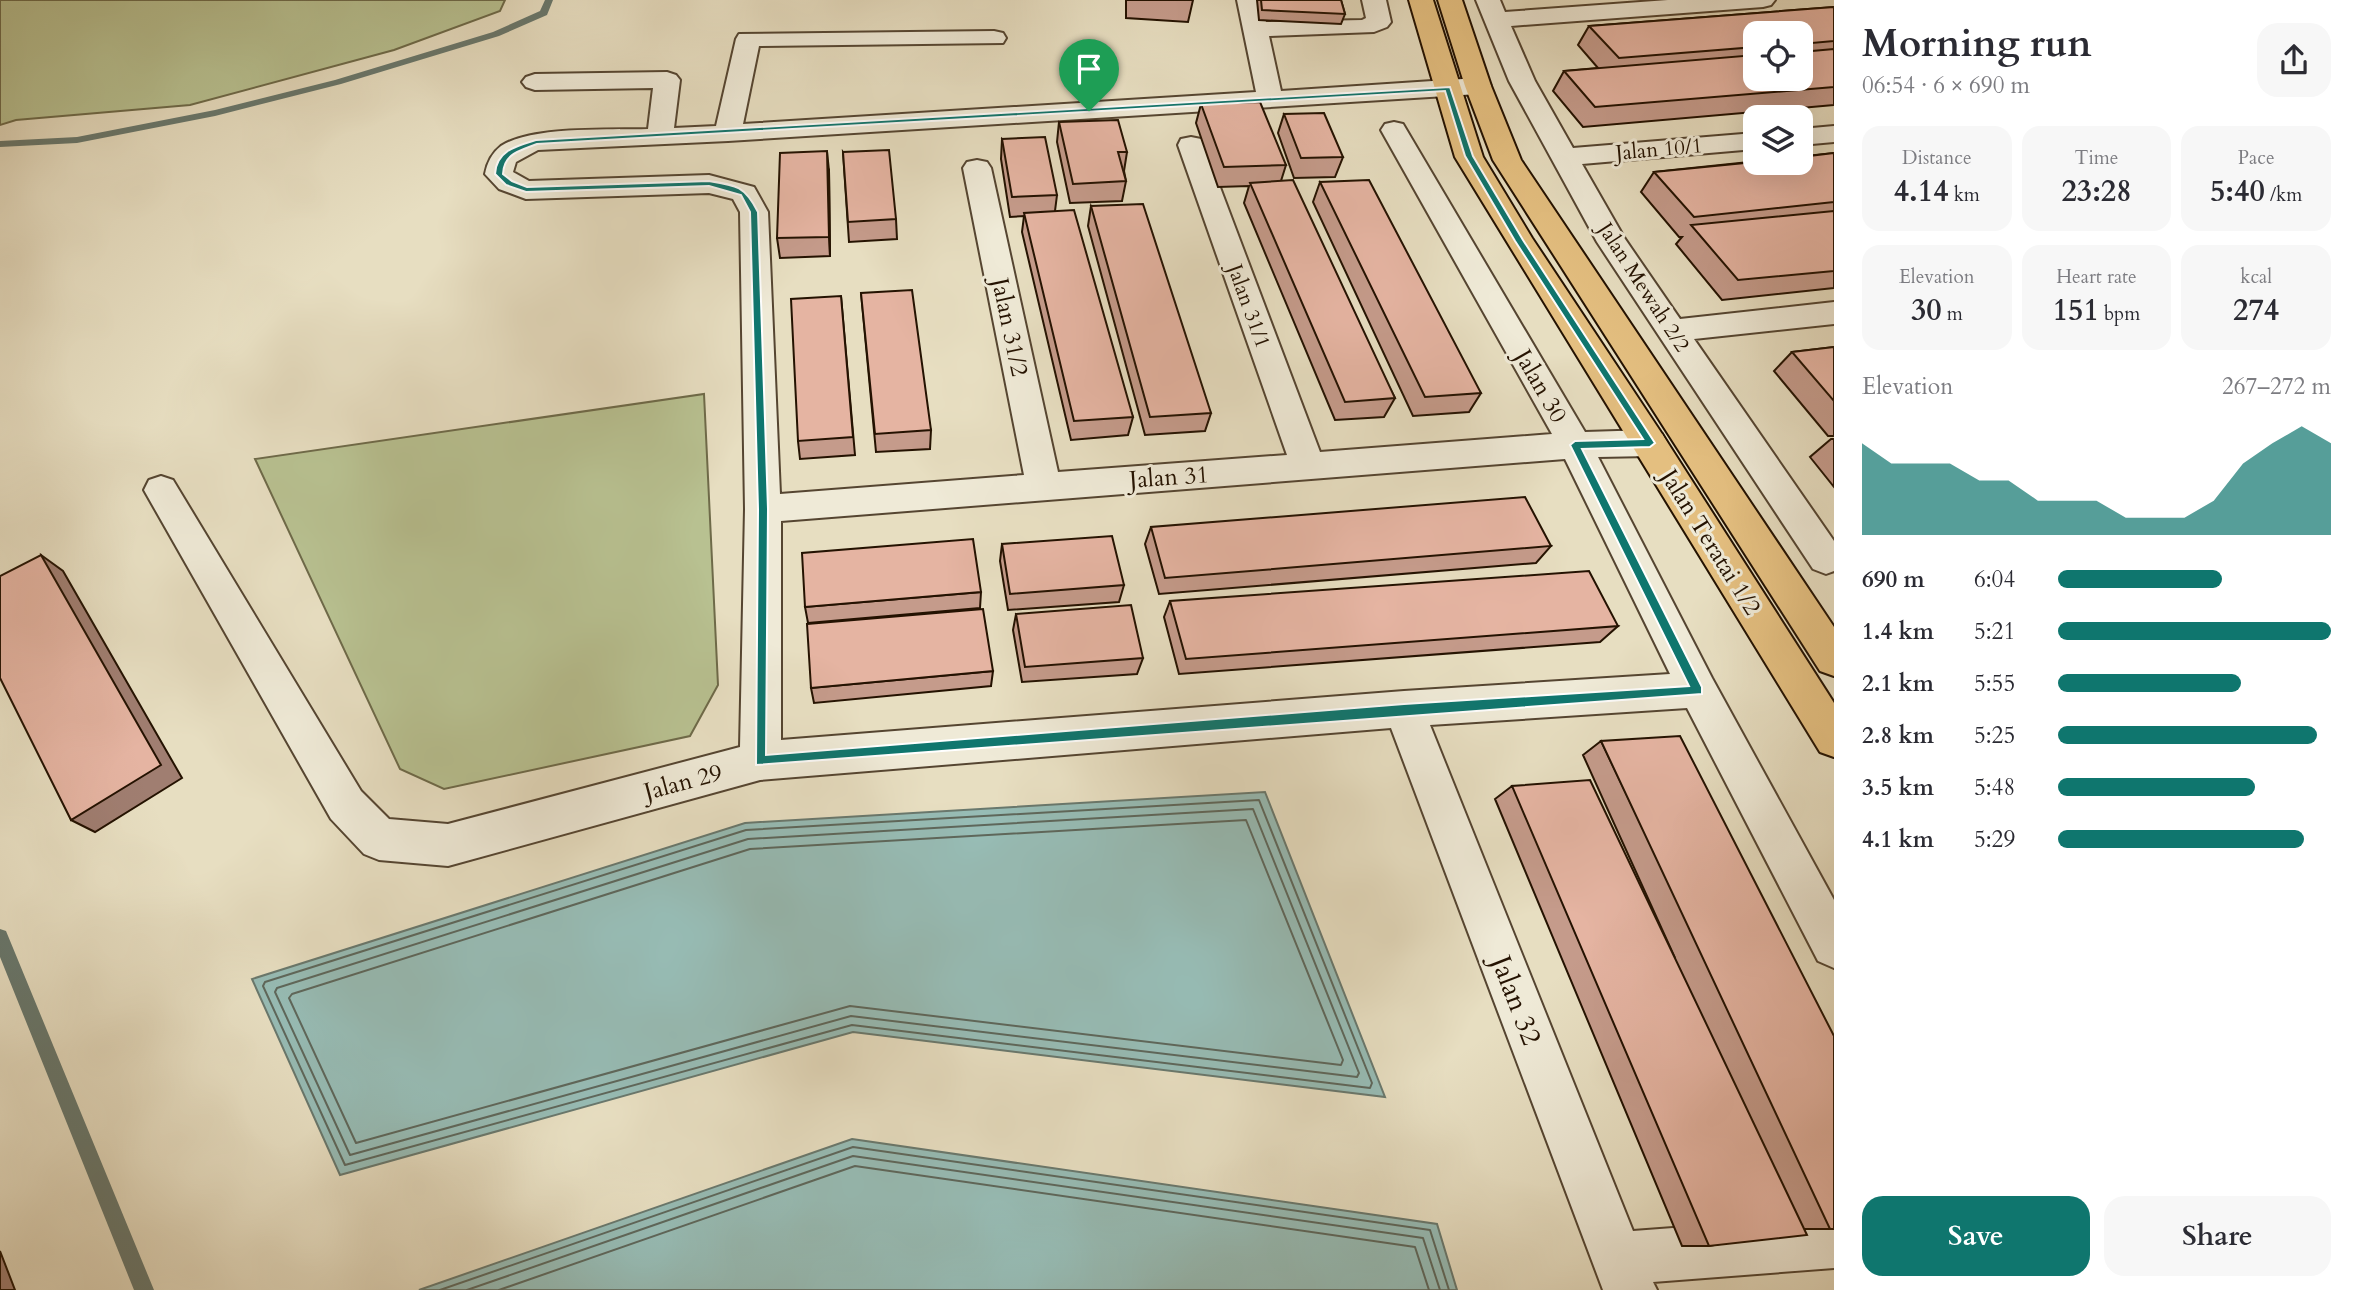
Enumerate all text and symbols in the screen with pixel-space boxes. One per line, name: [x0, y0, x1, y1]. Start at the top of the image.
text: Morning run: [1862, 18, 2092, 70]
map controls: [1743, 21, 1813, 175]
button: locate: [1743, 21, 1813, 91]
button: share: [2257, 23, 2331, 97]
pin: [1059, 39, 1119, 111]
icon: arrive: [1070, 50, 1108, 88]
text: 06:54 · 6 × 690 m: [1862, 70, 2030, 101]
button: layers: [1743, 105, 1813, 175]
street label: Jalan 10/1: [1611, 131, 1704, 168]
text: Distance: [1902, 145, 1972, 171]
text: Time: [2075, 145, 2118, 171]
text: Pace: [2238, 145, 2275, 171]
text: 4.14: [1894, 171, 1949, 212]
text: 23:28: [2061, 171, 2132, 212]
text: 5:40: [2210, 171, 2265, 212]
text: km: [1949, 182, 1980, 208]
text: /km: [2265, 182, 2302, 208]
street label: Jalan Mewah 2/2: [1589, 214, 1696, 358]
street label: Jalan 31/1: [1219, 257, 1277, 352]
text: Elevation: [1899, 264, 1975, 290]
text: Heart rate: [2056, 264, 2137, 290]
text: kcal: [2240, 264, 2272, 290]
street label: Jalan 31/2: [982, 272, 1036, 379]
text: 30: [1911, 290, 1942, 331]
text: 151: [2053, 290, 2099, 331]
text: 274: [2233, 290, 2279, 331]
text: m: [1942, 301, 1963, 327]
text: bpm: [2099, 301, 2140, 327]
street label: Jalan 30: [1505, 341, 1575, 429]
text: Elevation: [1862, 371, 1953, 402]
text: 267–272 m: [2222, 371, 2331, 402]
street label: Jalan 31: [1125, 458, 1210, 497]
street label: Jalan Teratai 1/2: [1651, 461, 1769, 621]
text: 690 m: [1862, 564, 1925, 595]
text: 6:04: [1974, 564, 2015, 595]
text: 1.4 km: [1862, 616, 1934, 647]
text: 5:21: [1974, 616, 2015, 647]
text: 2.1 km: [1862, 668, 1934, 699]
text: 5:55: [1974, 668, 2015, 699]
text: 2.8 km: [1862, 720, 1934, 751]
text: 5:25: [1974, 720, 2015, 751]
street label: Jalan 29: [637, 756, 726, 810]
text: 3.5 km: [1862, 772, 1934, 803]
text: 5:48: [1974, 772, 2015, 803]
text: 4.1 km: [1862, 824, 1934, 855]
text: 5:29: [1974, 824, 2015, 855]
street label: Jalan 32: [1480, 946, 1550, 1051]
button: Save: [1862, 1196, 2090, 1276]
button: Share: [2104, 1196, 2331, 1276]

